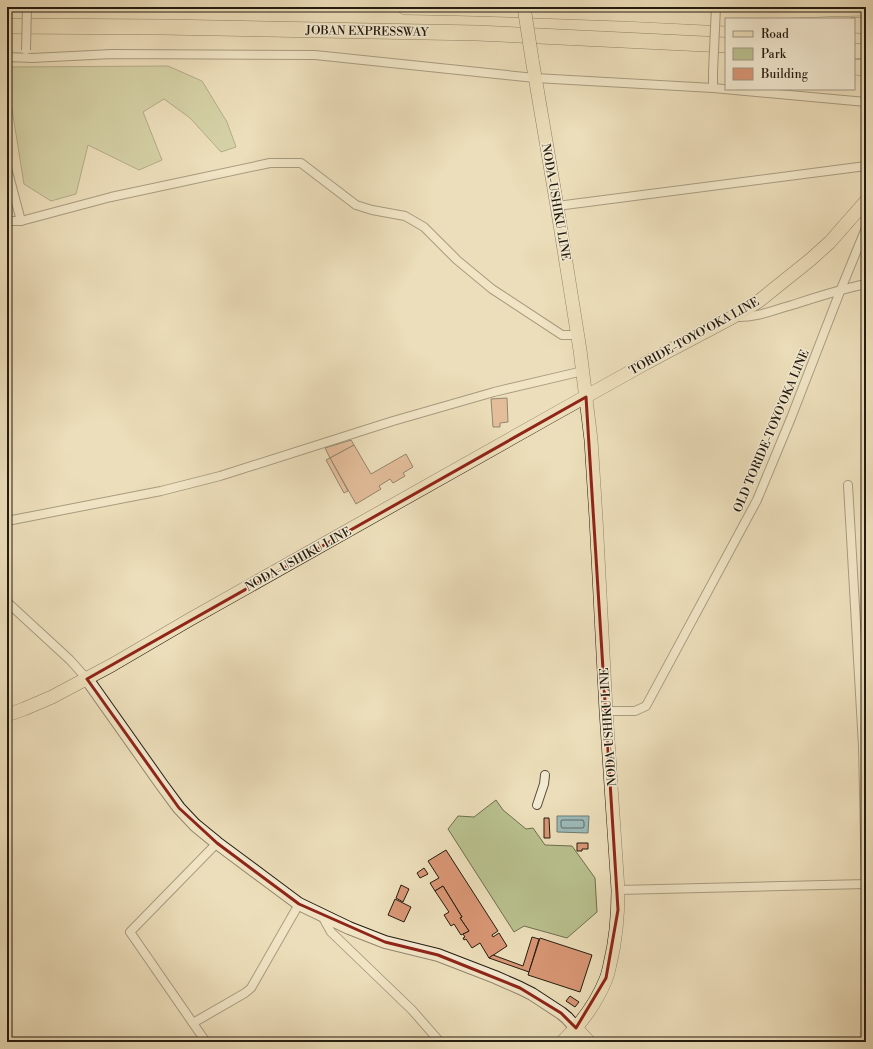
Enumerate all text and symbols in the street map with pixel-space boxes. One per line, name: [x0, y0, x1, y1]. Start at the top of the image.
legend: [725, 18, 855, 90]
street label: JOBAN EXPRESSWAY: [304, 23, 430, 40]
text: Road: [761, 27, 789, 42]
text: Park: [761, 47, 787, 62]
text: Building: [760, 67, 809, 82]
street label: NODA-USHIKU LINE: [538, 142, 573, 262]
street label: TORIDE-TOYO'OKA LINE: [627, 294, 762, 378]
street label: OLD TORIDE-TOYO'OKA LINE: [730, 347, 813, 515]
street label: NODA-USHIKU LINE: [243, 524, 354, 595]
street label: NODA-USHIKU LINE: [597, 667, 620, 787]

